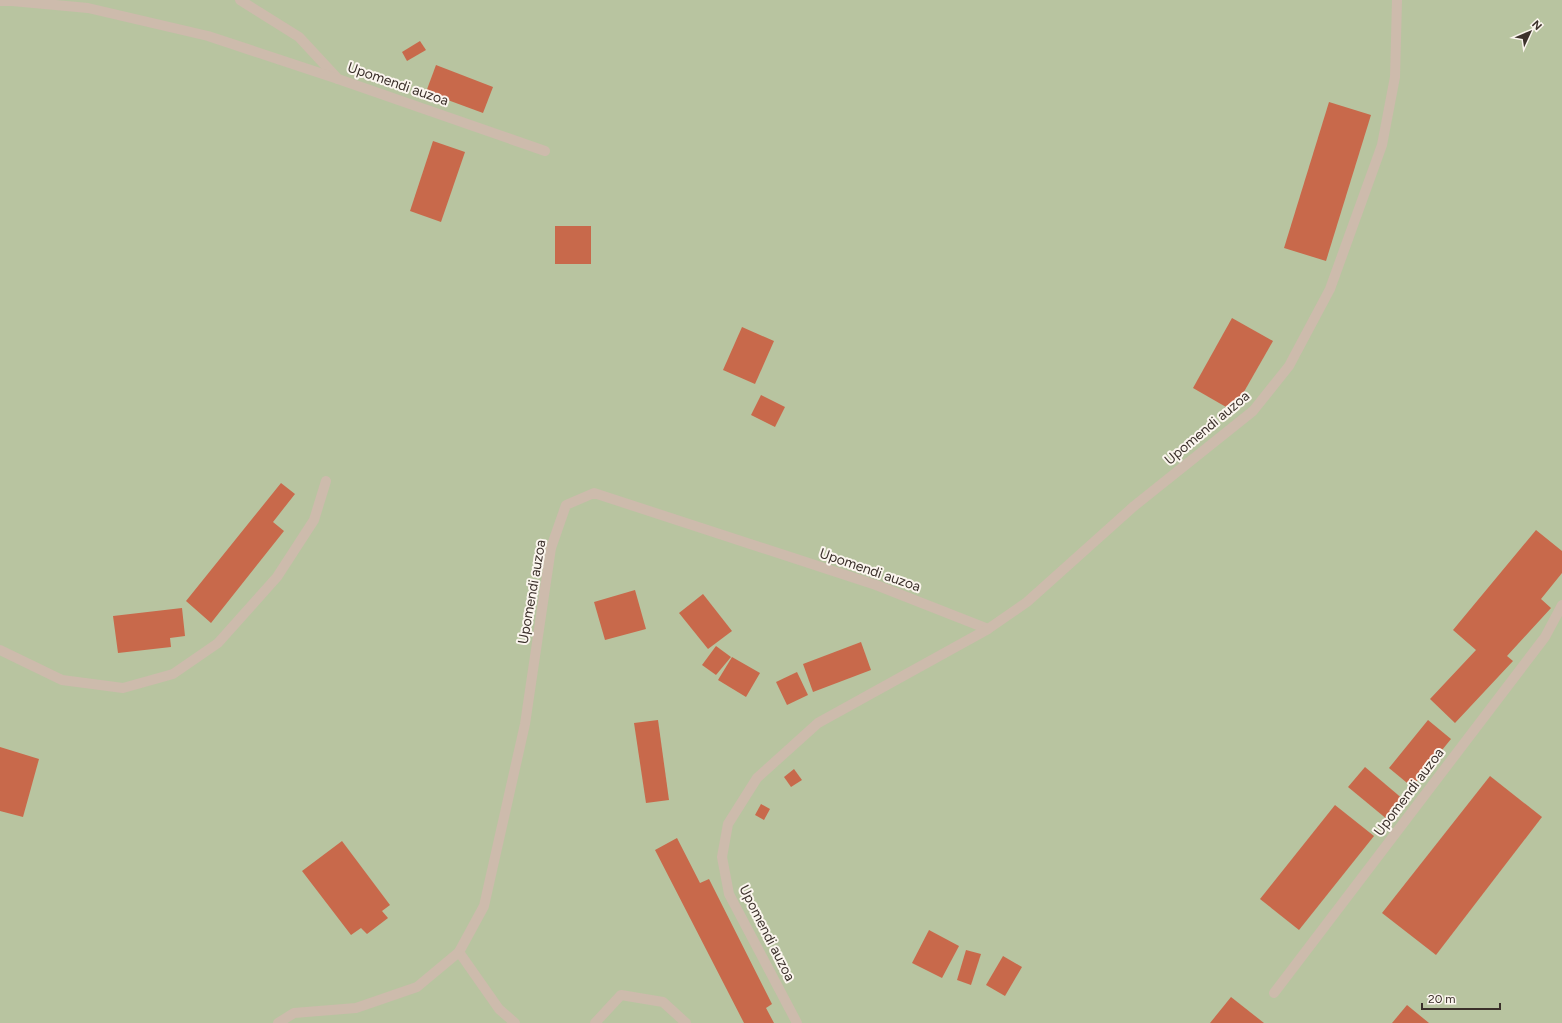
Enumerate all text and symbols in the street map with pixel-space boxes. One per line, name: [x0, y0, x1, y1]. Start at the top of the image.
north arrow: [1510, 12, 1550, 52]
text: N: [1529, 18, 1544, 33]
street label: Upomendi auzoa: [345, 59, 451, 109]
street label: Upomendi auzoa: [1161, 388, 1253, 468]
street label: Upomendi auzoa: [514, 538, 550, 646]
street label: Upomendi auzoa: [817, 545, 923, 595]
street label: Upomendi auzoa: [1370, 745, 1448, 839]
street label: Upomendi auzoa: [735, 882, 799, 984]
scale bar: [1422, 985, 1500, 1011]
text: 20 m: [1428, 992, 1456, 1006]

